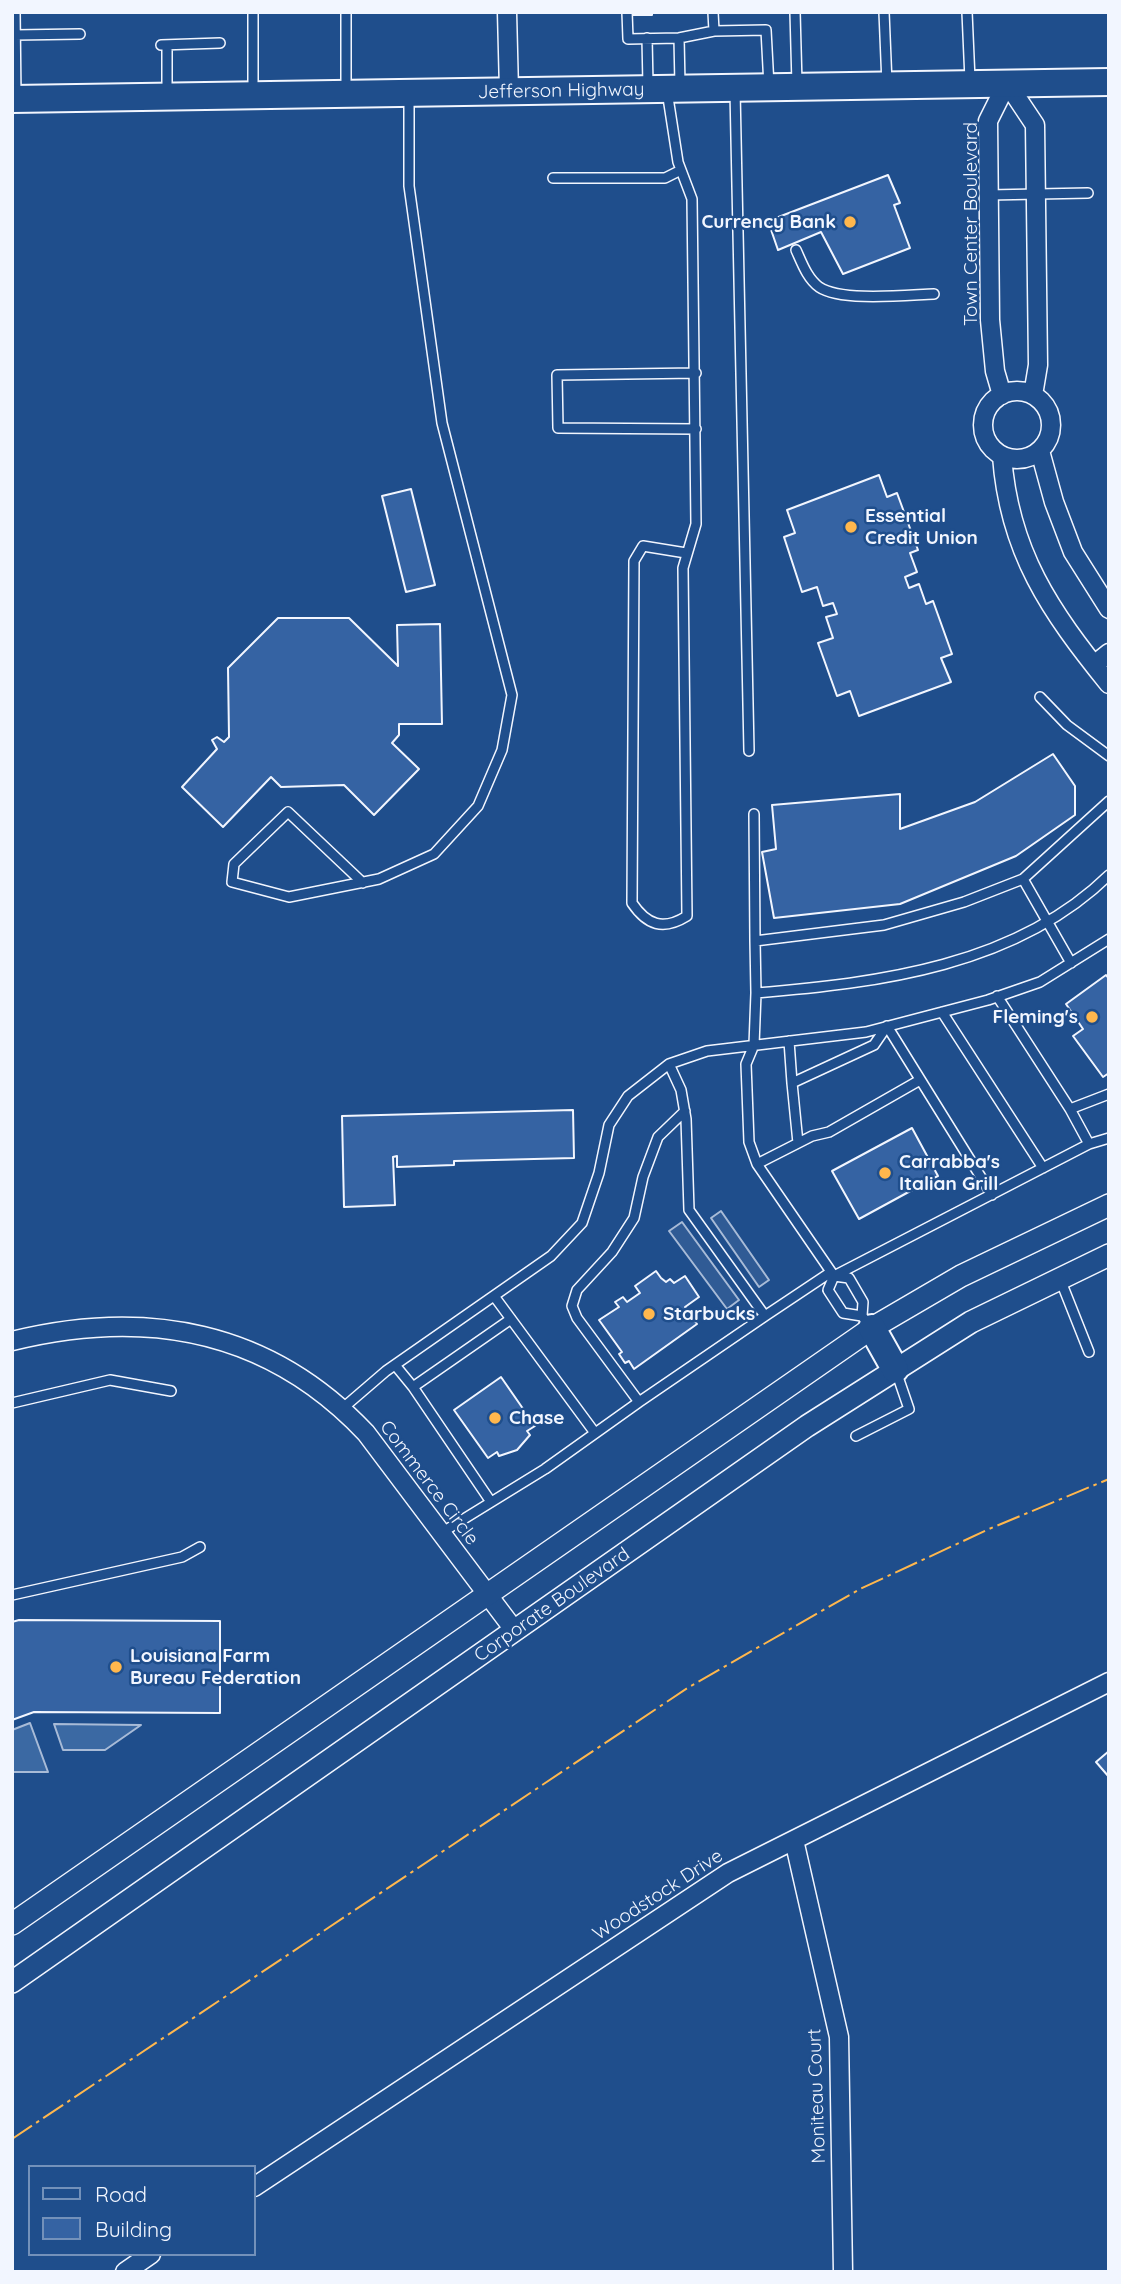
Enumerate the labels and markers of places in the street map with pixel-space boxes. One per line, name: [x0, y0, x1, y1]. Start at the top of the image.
place label: Currency Bank: [701, 211, 836, 233]
marker: Currency Bank: [842, 214, 858, 230]
place label: Essential Credit Union: [865, 505, 978, 549]
marker: Essential Credit Union: [843, 519, 859, 535]
place label: Fleming's: [993, 1006, 1078, 1028]
marker: Fleming's: [1084, 1009, 1100, 1025]
place label: Carrabba's Italian Grill: [899, 1151, 1000, 1195]
marker: Carrabba's Italian Grill: [877, 1165, 893, 1181]
place label: Starbucks: [663, 1303, 755, 1325]
marker: Starbucks: [641, 1306, 657, 1322]
place label: Chase: [509, 1407, 564, 1429]
marker: Chase: [487, 1410, 503, 1426]
place label: Louisiana Farm Bureau Federation: [130, 1645, 301, 1689]
marker: Louisiana Farm Bureau Federation: [108, 1659, 124, 1675]

